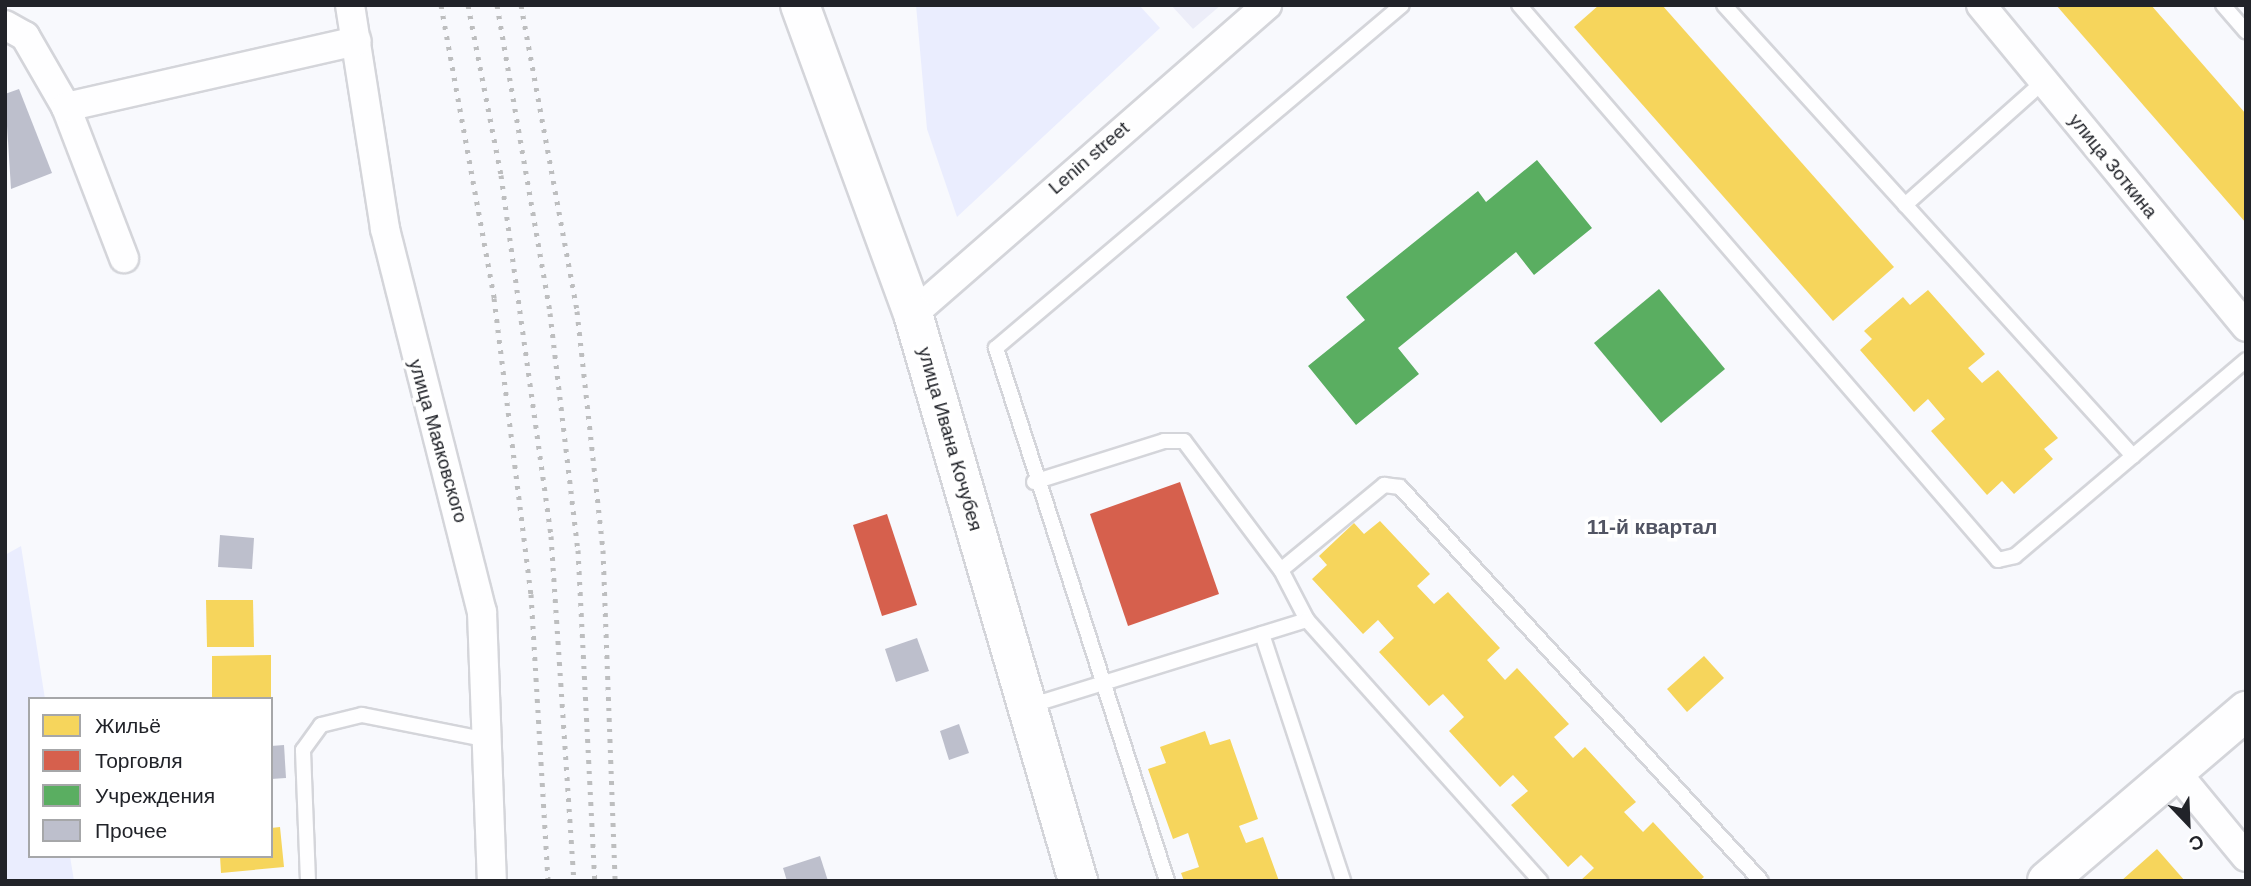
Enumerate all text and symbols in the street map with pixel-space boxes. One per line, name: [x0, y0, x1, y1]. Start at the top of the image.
street label: улица Зоткина: [2064, 109, 2162, 223]
street label: Lenin street: [1044, 117, 1134, 199]
street label: улица Ивана Кочубея: [913, 344, 987, 534]
street label: улица Маяковского: [404, 357, 472, 525]
district label: 11-й квартал: [1587, 514, 1717, 540]
legend: [28, 697, 273, 858]
text: Жильё: [95, 714, 161, 737]
text: Торговля: [95, 749, 183, 772]
text: Учреждения: [95, 784, 215, 807]
north arrow: [2153, 788, 2223, 858]
text: Прочее: [95, 819, 167, 842]
text: С: [2186, 830, 2207, 855]

